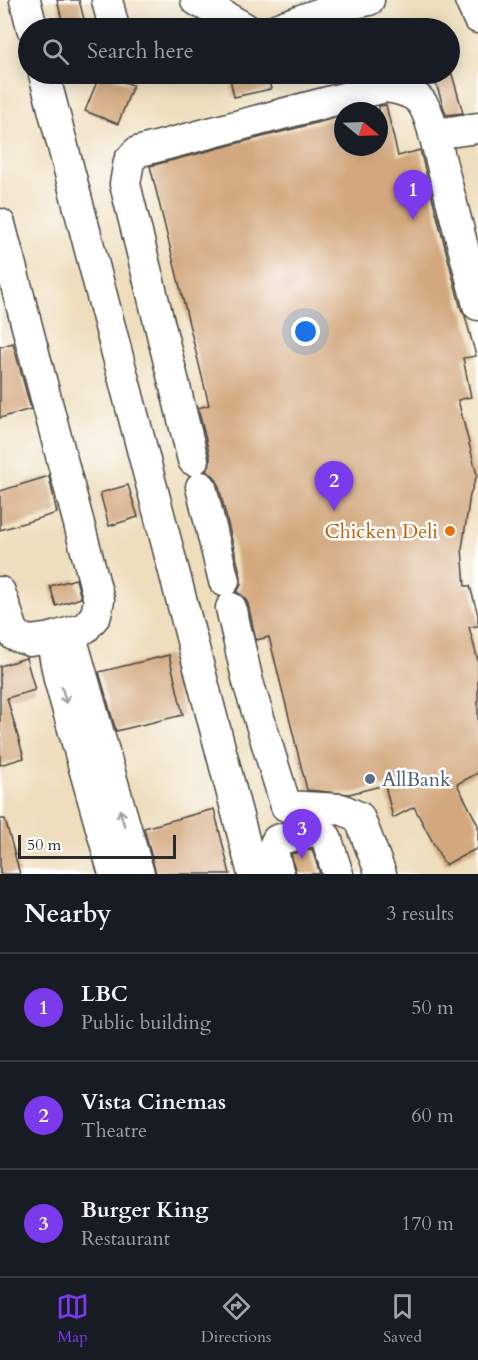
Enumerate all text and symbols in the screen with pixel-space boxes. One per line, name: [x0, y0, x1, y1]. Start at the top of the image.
search box: [18, 18, 460, 84]
icon: search: [39, 35, 72, 68]
text: Search here: [87, 36, 194, 66]
north arrow: [334, 102, 388, 156]
pin: 1: [394, 170, 432, 220]
your location: [291, 317, 320, 346]
pin: 2: [314, 462, 354, 511]
place label: Chicken Deli: [324, 518, 438, 545]
marker: Chicken Deli: [443, 524, 457, 538]
one-way arrow: [59, 685, 70, 704]
place label: AllBank: [382, 766, 451, 793]
marker: AllBank: [363, 772, 377, 786]
one-way arrow: [116, 809, 127, 828]
pin: 3: [282, 810, 322, 859]
scale bar: [18, 832, 176, 860]
text: 50 m: [27, 834, 61, 856]
text: Nearby: [24, 896, 112, 931]
text: 3 results: [386, 900, 454, 927]
text: LBC: [81, 979, 128, 1009]
text: 1: [38, 994, 49, 1021]
text: 50 m: [411, 994, 454, 1021]
text: Public building: [81, 1009, 211, 1036]
text: Vista Cinemas: [81, 1087, 226, 1117]
text: 2: [38, 1102, 49, 1129]
text: 60 m: [411, 1102, 454, 1129]
text: Theatre: [81, 1117, 147, 1144]
text: Burger King: [81, 1195, 208, 1225]
text: 3: [38, 1210, 49, 1237]
text: 170 m: [401, 1210, 454, 1237]
text: Restaurant: [81, 1225, 170, 1252]
tab: Map: [56, 1290, 89, 1348]
tab: Directions: [201, 1290, 271, 1348]
tab: Saved: [383, 1290, 422, 1348]

